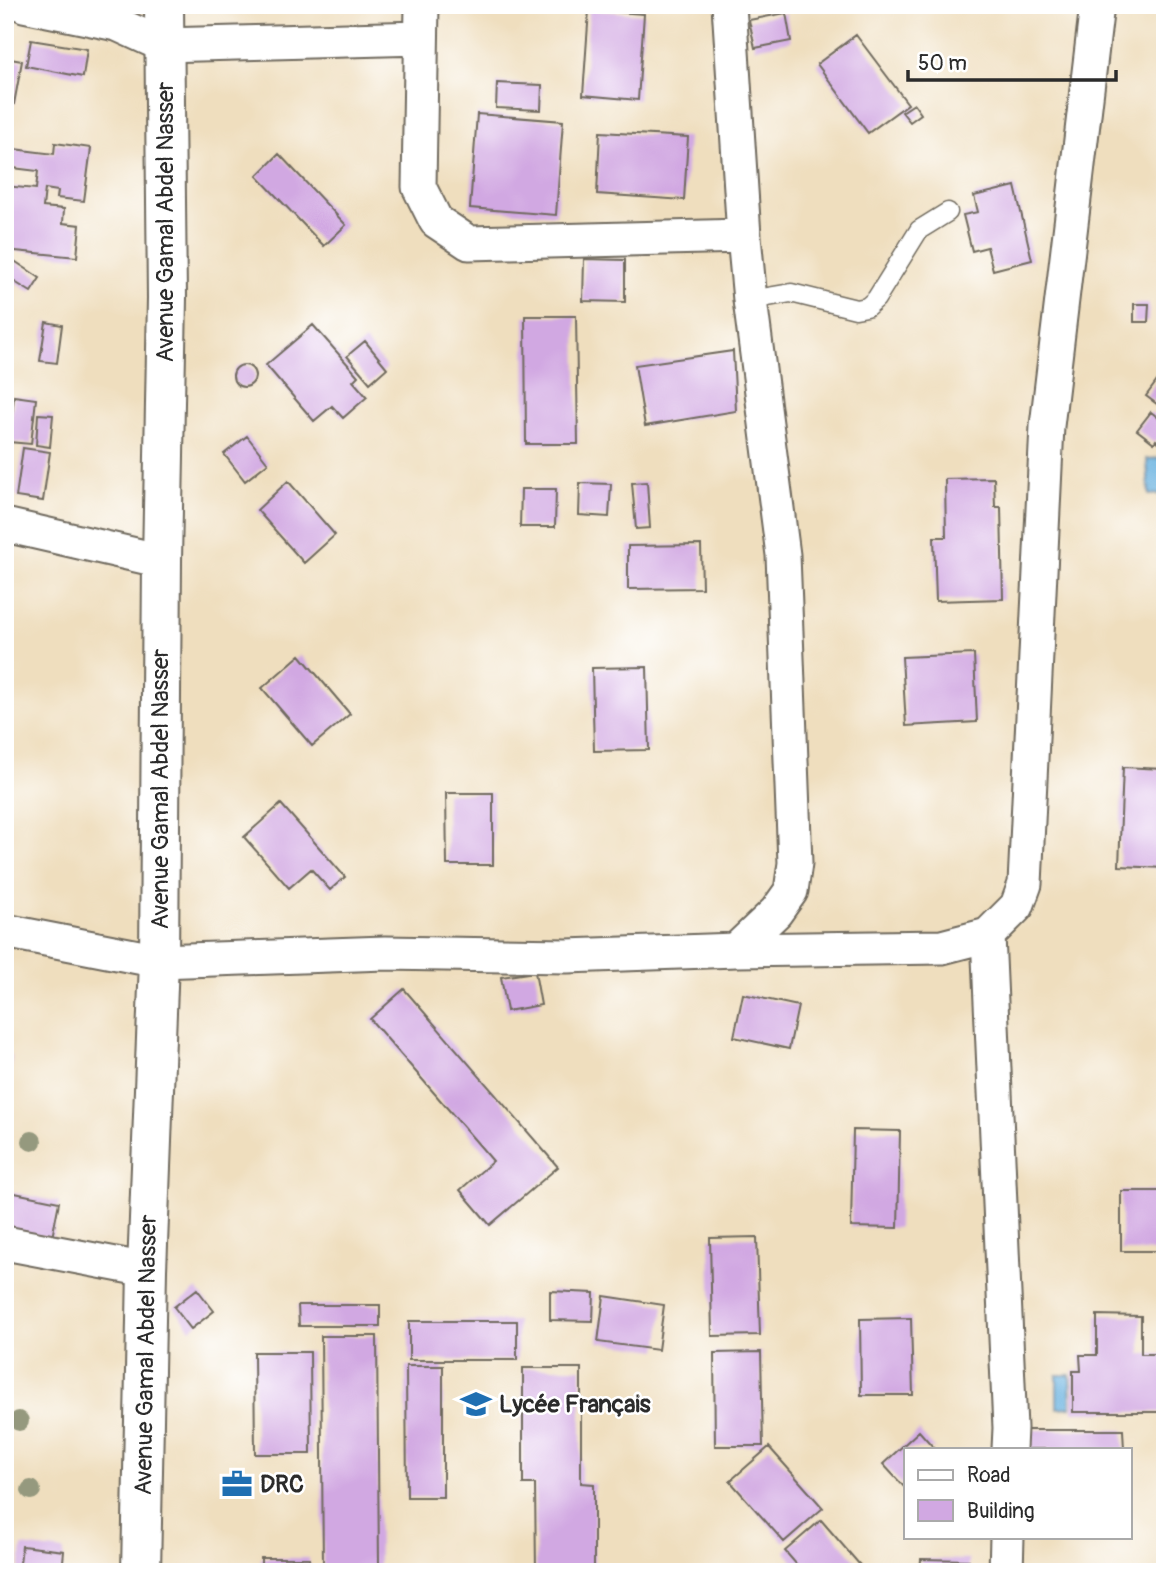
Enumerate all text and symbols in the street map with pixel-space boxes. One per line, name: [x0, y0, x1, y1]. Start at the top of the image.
scale bar: [908, 38, 1116, 82]
text: 50 m: [918, 50, 967, 77]
street label: Avenue Gamal Abdel Nasser: [151, 81, 180, 362]
street label: Avenue Gamal Abdel Nasser: [146, 648, 175, 929]
street label: Avenue Gamal Abdel Nasser: [129, 1214, 163, 1496]
school or university icon: Lycée Français: [459, 1387, 493, 1421]
place label: Lycée Français: [499, 1390, 651, 1419]
legend: [904, 1448, 1132, 1538]
text: Road: [967, 1462, 1011, 1489]
office icon: DRC: [220, 1467, 254, 1501]
place label: DRC: [260, 1470, 304, 1499]
text: Building: [967, 1498, 1034, 1525]

